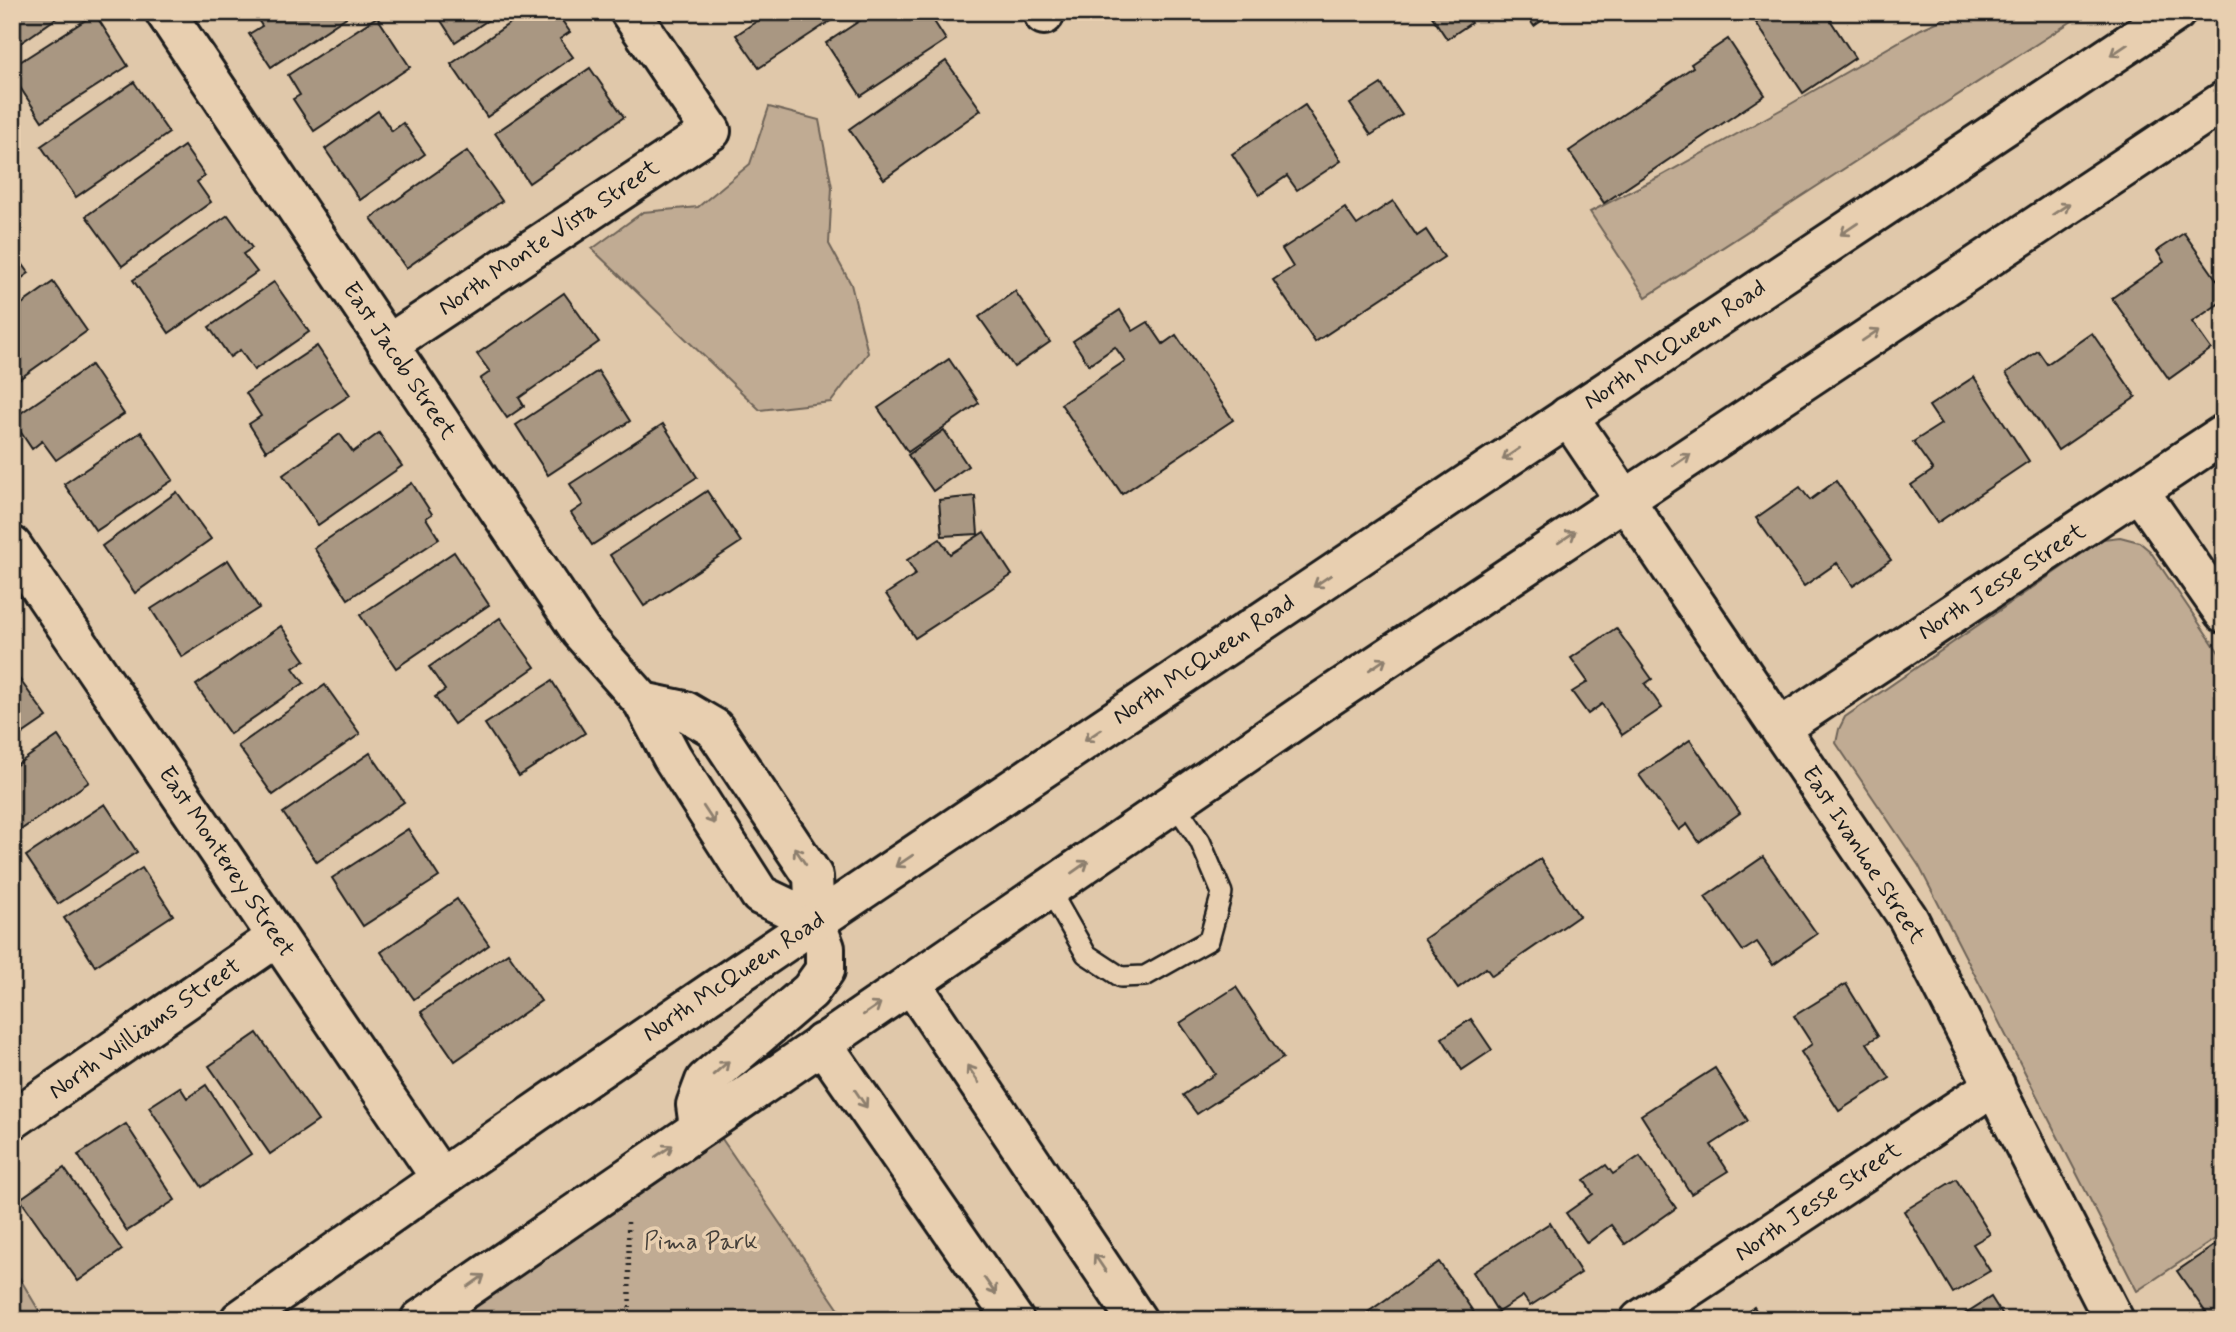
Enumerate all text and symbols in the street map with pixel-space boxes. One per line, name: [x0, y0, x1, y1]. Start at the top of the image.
one-way arrow: [2110, 43, 2129, 57]
street label: North Monte Vista Street: [433, 152, 665, 324]
one-way arrow: [2050, 202, 2070, 216]
one-way arrow: [1840, 222, 1859, 236]
street label: North McQueen Road: [1578, 272, 1772, 418]
street label: East Jacob Street: [335, 276, 463, 446]
one-way arrow: [1861, 327, 1880, 342]
one-way arrow: [1502, 447, 1521, 461]
one-way arrow: [1671, 453, 1691, 467]
street label: North Jesse Street: [1912, 516, 2092, 648]
one-way arrow: [1557, 530, 1576, 544]
one-way arrow: [1313, 574, 1332, 588]
street label: North McQueen Road: [1107, 587, 1301, 733]
one-way arrow: [1368, 656, 1387, 671]
one-way arrow: [1083, 728, 1103, 742]
street label: East Monterey Street: [150, 760, 302, 964]
street label: East Ivanhoe Street: [1794, 760, 1932, 950]
one-way arrow: [702, 804, 716, 824]
one-way arrow: [793, 847, 807, 867]
one-way arrow: [894, 855, 914, 869]
one-way arrow: [1070, 860, 1089, 874]
street label: North McQueen Road: [637, 904, 831, 1050]
street label: North Williams Street: [43, 951, 247, 1107]
one-way arrow: [862, 1002, 881, 1016]
one-way arrow: [712, 1060, 730, 1076]
one-way arrow: [966, 1065, 980, 1084]
one-way arrow: [854, 1089, 868, 1108]
street label: North Jesse Street: [1729, 1135, 1907, 1269]
one-way arrow: [654, 1144, 673, 1159]
park label: Pima Park: [644, 1227, 758, 1258]
one-way arrow: [1093, 1254, 1107, 1273]
one-way arrow: [466, 1274, 485, 1288]
one-way arrow: [983, 1276, 997, 1295]

